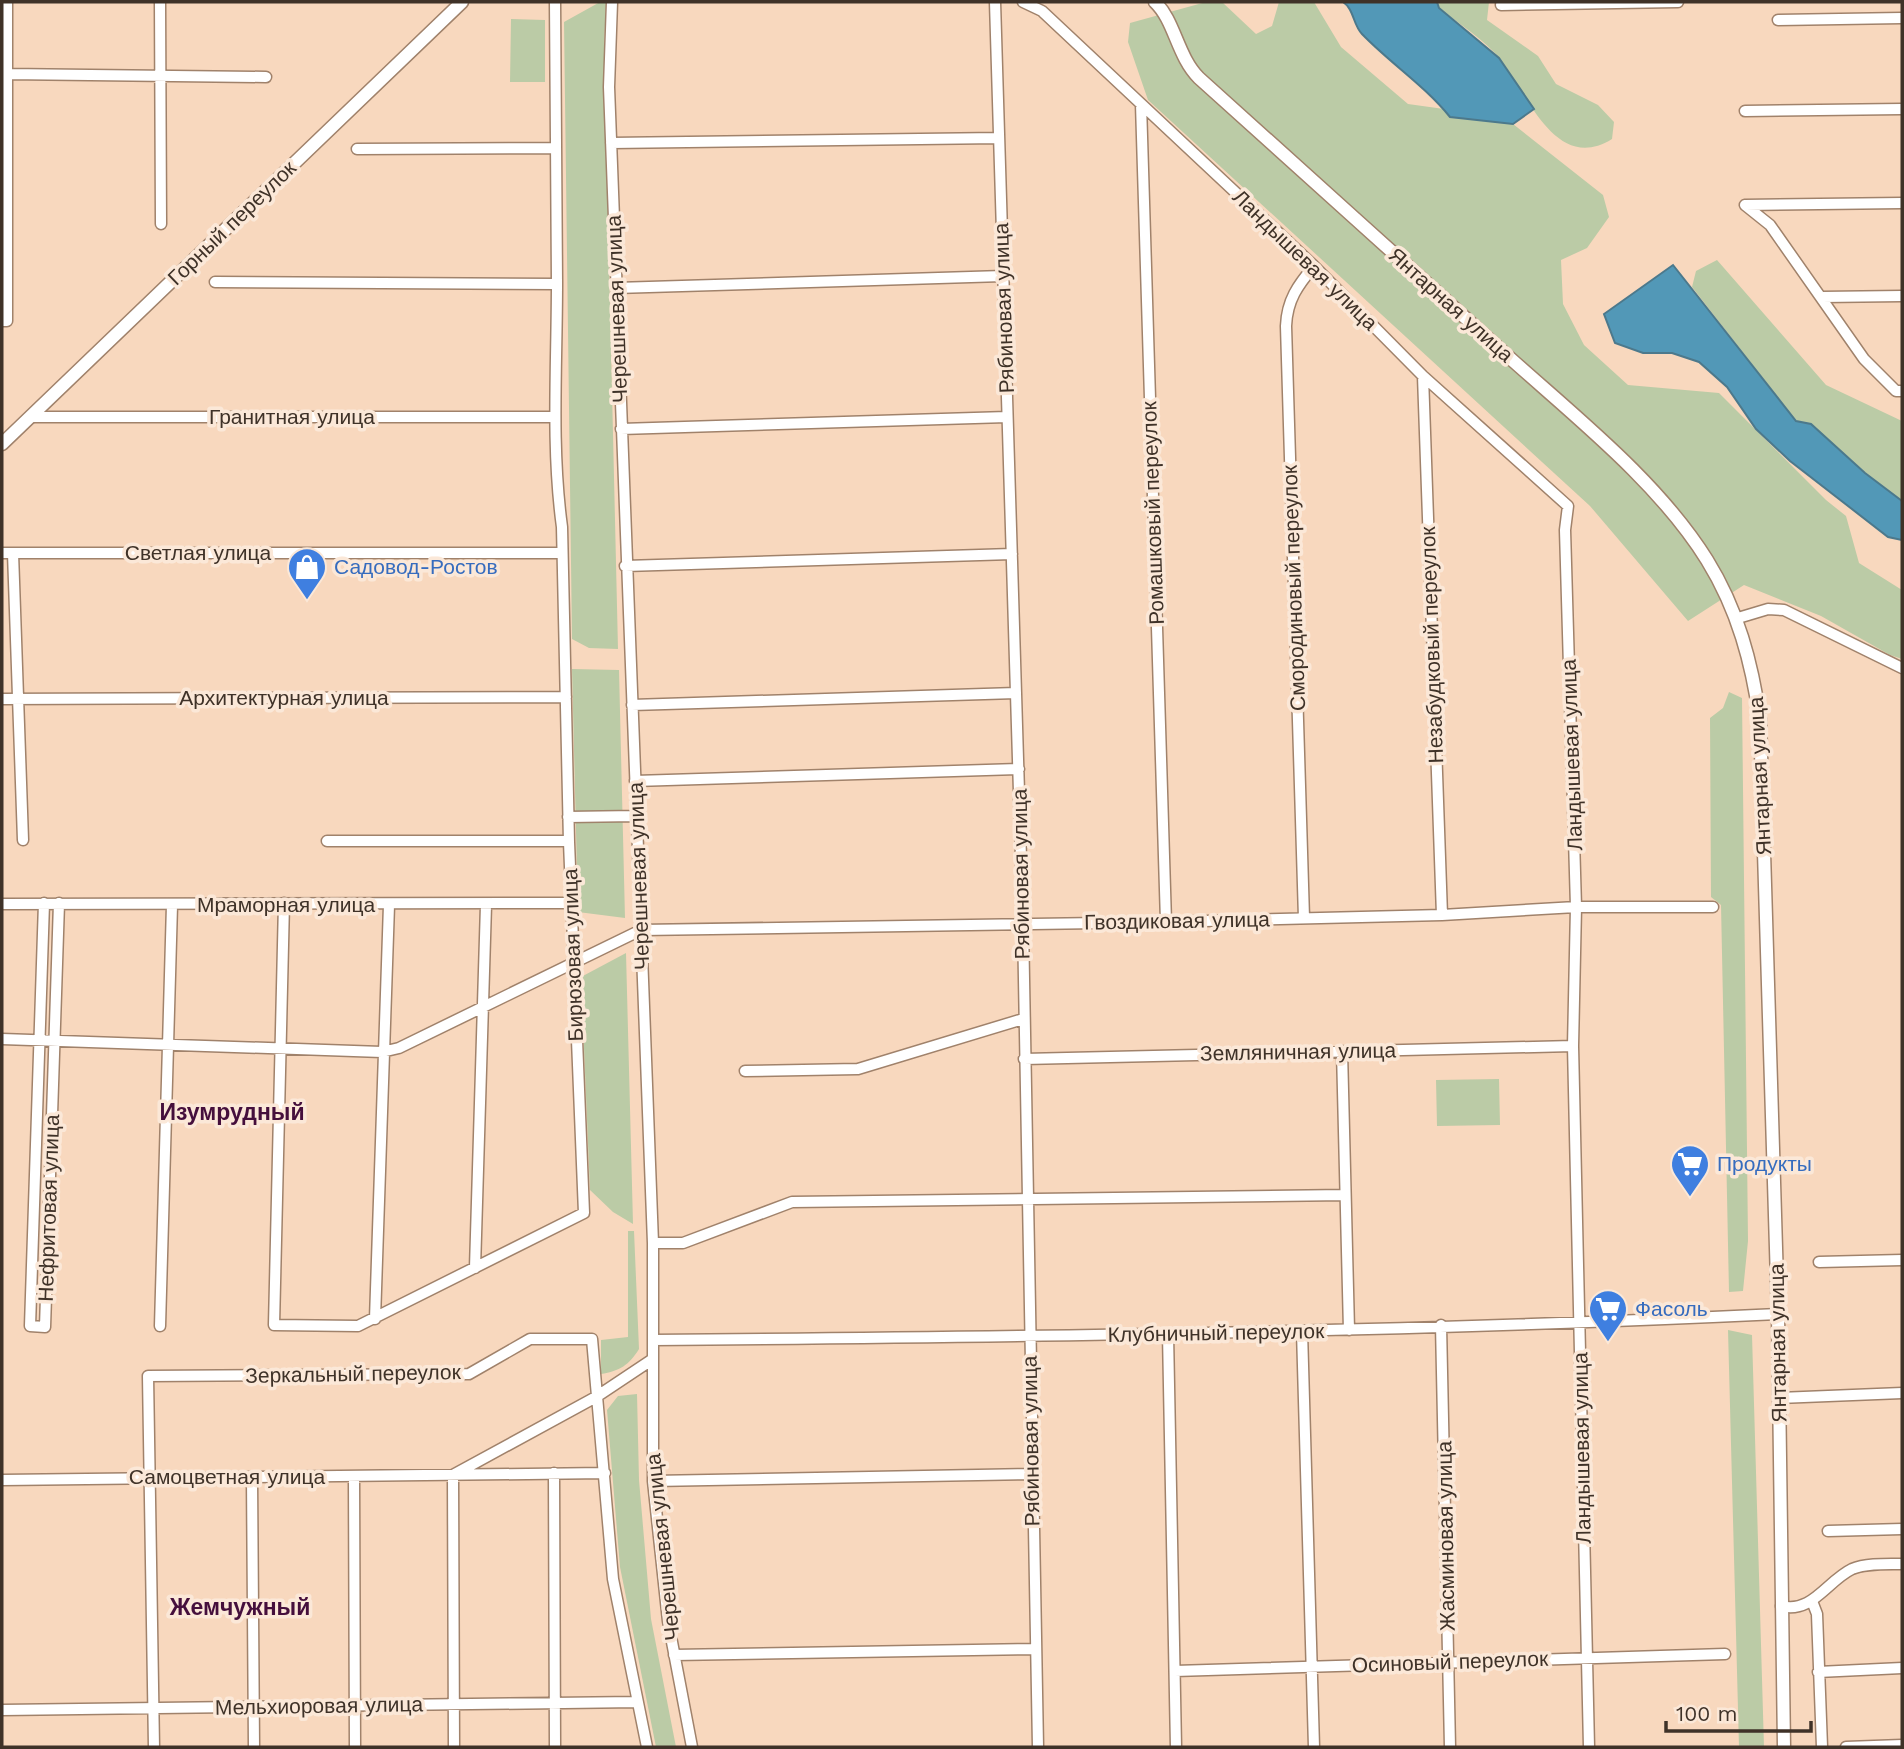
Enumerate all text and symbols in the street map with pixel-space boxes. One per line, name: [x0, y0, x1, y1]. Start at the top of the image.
street label: Горный переулок: [162, 155, 302, 290]
street label: Ландышевая улица: [1228, 184, 1383, 335]
street label: Черешневая улица: [601, 214, 632, 403]
street label: Рябиновая улица: [988, 222, 1019, 394]
street label: Янтарная улица: [1384, 242, 1519, 367]
street label: Ромашковый переулок: [1136, 400, 1169, 625]
street label: Гранитная улица: [209, 404, 375, 429]
street label: Смородиновый переулок: [1277, 464, 1310, 711]
street label: Незабудковый переулок: [1415, 525, 1448, 764]
street label: Светлая улица: [125, 540, 272, 565]
shop icon: Садовод-Ростов: [286, 546, 328, 601]
place label: Садовод-Ростов: [334, 554, 498, 579]
street label: Ландышевая улица: [1556, 658, 1587, 851]
street label: Архитектурная улица: [179, 685, 389, 710]
street label: Янтарная улица: [1743, 696, 1776, 856]
street label: Черешневая улица: [623, 781, 654, 970]
street label: Рябиновая улица: [1007, 788, 1034, 960]
street label: Бирюзовая улица: [557, 868, 588, 1042]
street label: Мраморная улица: [197, 892, 375, 917]
street label: Гвоздиковая улица: [1084, 906, 1270, 935]
street label: Земляничная улица: [1200, 1037, 1397, 1066]
district label: Изумрудный: [159, 1099, 305, 1126]
street label: Нефритовая улица: [33, 1114, 64, 1302]
supermarket icon: Продукты: [1669, 1143, 1711, 1198]
place label: Продукты: [1717, 1151, 1812, 1176]
street label: Янтарная улица: [1764, 1263, 1791, 1423]
supermarket icon: Фасоль: [1587, 1288, 1629, 1343]
place label: Фасоль: [1635, 1296, 1708, 1321]
street label: Клубничный переулок: [1107, 1318, 1325, 1347]
street label: Ландышевая улица: [1567, 1352, 1596, 1544]
street label: Рябиновая улица: [1017, 1355, 1044, 1527]
street label: Зеркальный переулок: [245, 1359, 462, 1388]
street label: Жасминовая улица: [1431, 1440, 1460, 1631]
street label: Черешневая улица: [640, 1452, 685, 1642]
street label: Самоцветная улица: [129, 1464, 325, 1489]
district label: Жемчужный: [169, 1594, 310, 1621]
street label: Осиновый переулок: [1351, 1646, 1549, 1677]
scale bar: [1666, 1690, 1811, 1734]
street label: Мельхиоровая улица: [215, 1691, 424, 1720]
text: 100 m: [1676, 1701, 1738, 1726]

